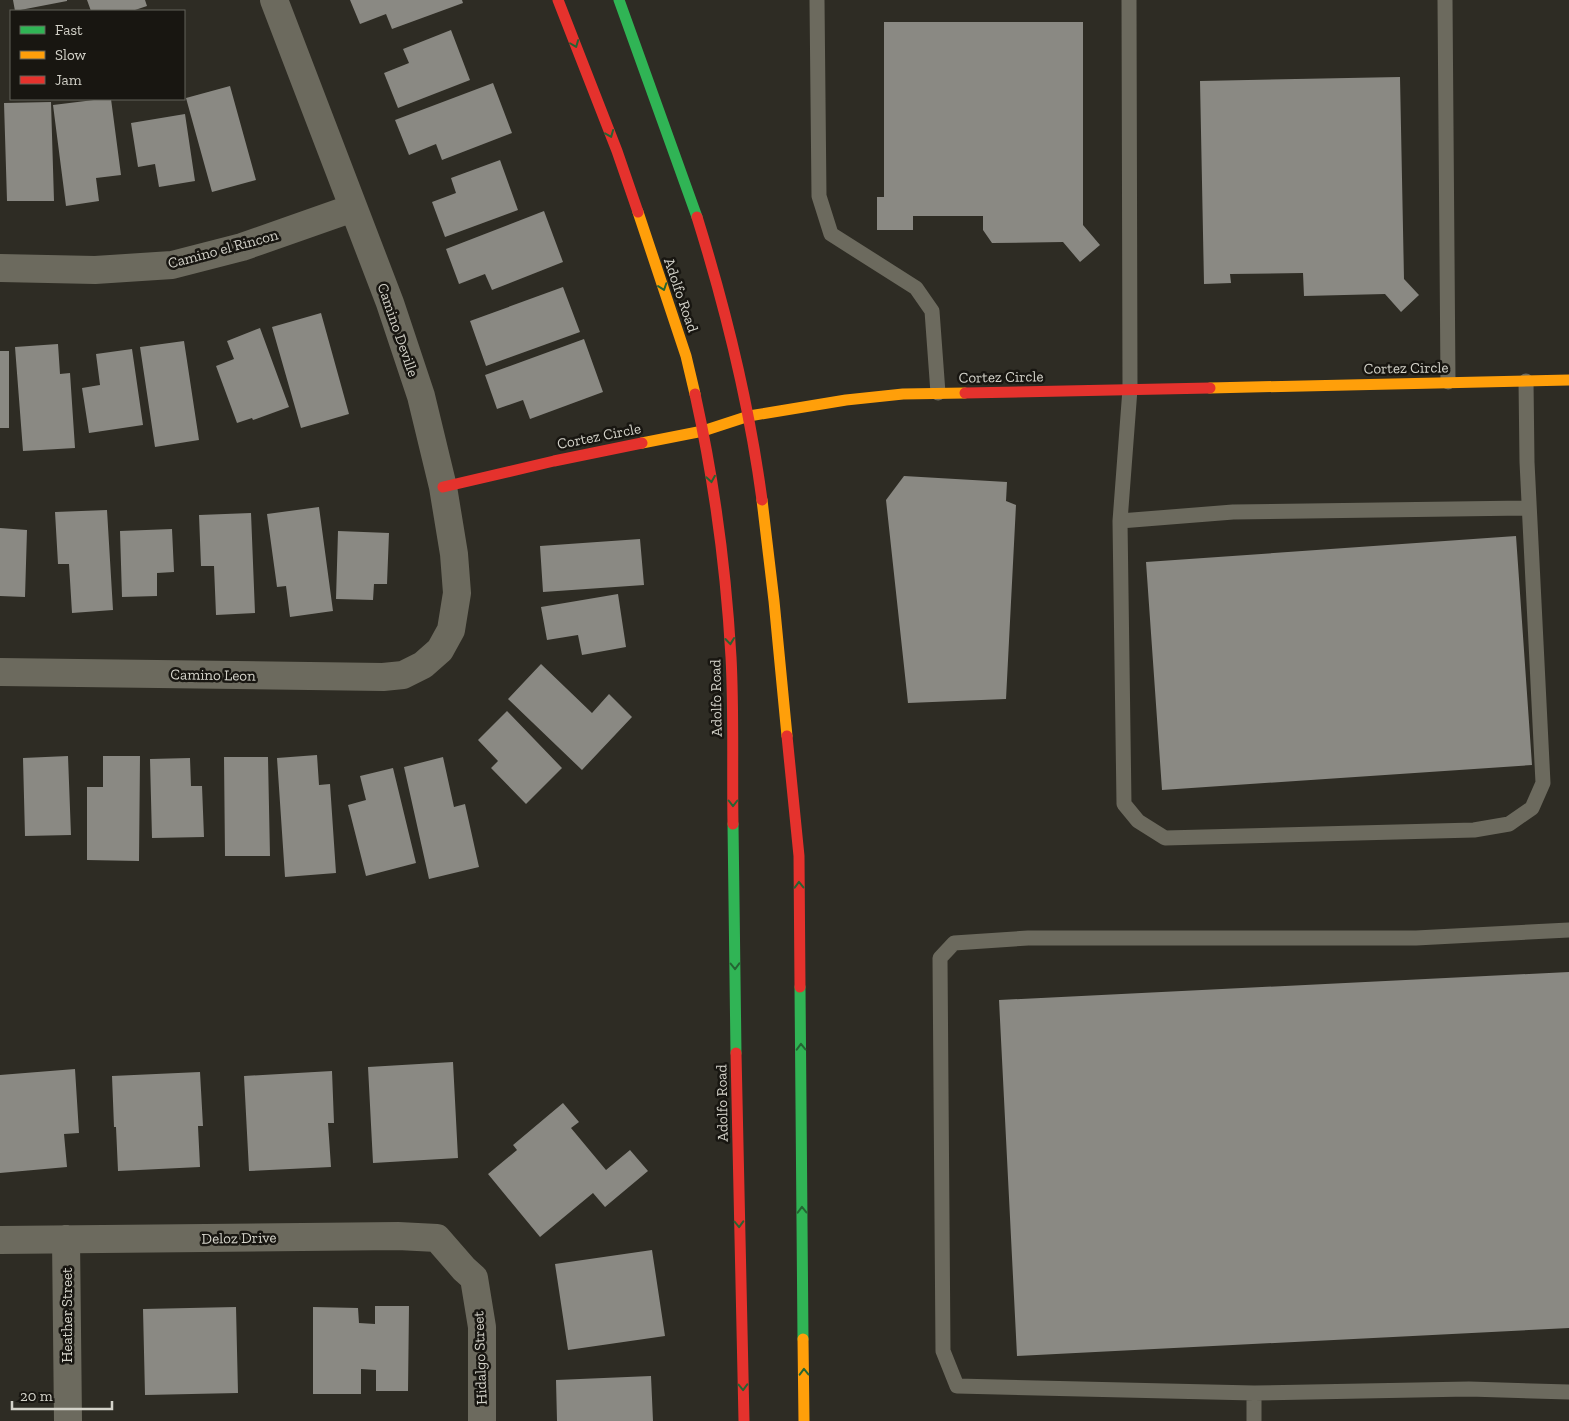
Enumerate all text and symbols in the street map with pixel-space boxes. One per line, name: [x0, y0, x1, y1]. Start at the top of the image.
legend: [10, 10, 185, 100]
text: Fast: [55, 21, 83, 39]
one-way arrow: [569, 39, 580, 48]
text: Slow: [55, 46, 87, 64]
text: Jam: [55, 71, 82, 89]
one-way arrow: [605, 129, 615, 137]
street label: Camino el Rincon: [166, 226, 281, 272]
street label: Adolfo Road: [660, 255, 702, 335]
street label: Camino Deville: [374, 281, 422, 379]
one-way arrow: [657, 283, 667, 291]
street label: Cortez Circle: [1363, 358, 1449, 378]
street label: Cortez Circle: [958, 367, 1044, 387]
street label: Cortez Circle: [556, 419, 642, 453]
one-way arrow: [705, 476, 716, 484]
one-way arrow: [724, 637, 735, 645]
street label: Adolfo Road: [706, 658, 726, 737]
street label: Camino Leon: [170, 665, 256, 685]
one-way arrow: [728, 800, 738, 808]
one-way arrow: [794, 881, 804, 888]
one-way arrow: [730, 962, 740, 970]
one-way arrow: [796, 1043, 806, 1051]
street label: Adolfo Road: [712, 1063, 732, 1142]
one-way arrow: [797, 1206, 807, 1214]
one-way arrow: [734, 1220, 744, 1228]
street label: Deloz Drive: [201, 1228, 277, 1248]
street label: Heather Street: [58, 1267, 76, 1363]
street label: Hidalgo Street: [469, 1310, 491, 1405]
one-way arrow: [799, 1368, 809, 1376]
scale bar: [12, 1378, 112, 1410]
one-way arrow: [738, 1383, 749, 1391]
text: 20 m: [20, 1387, 53, 1405]

